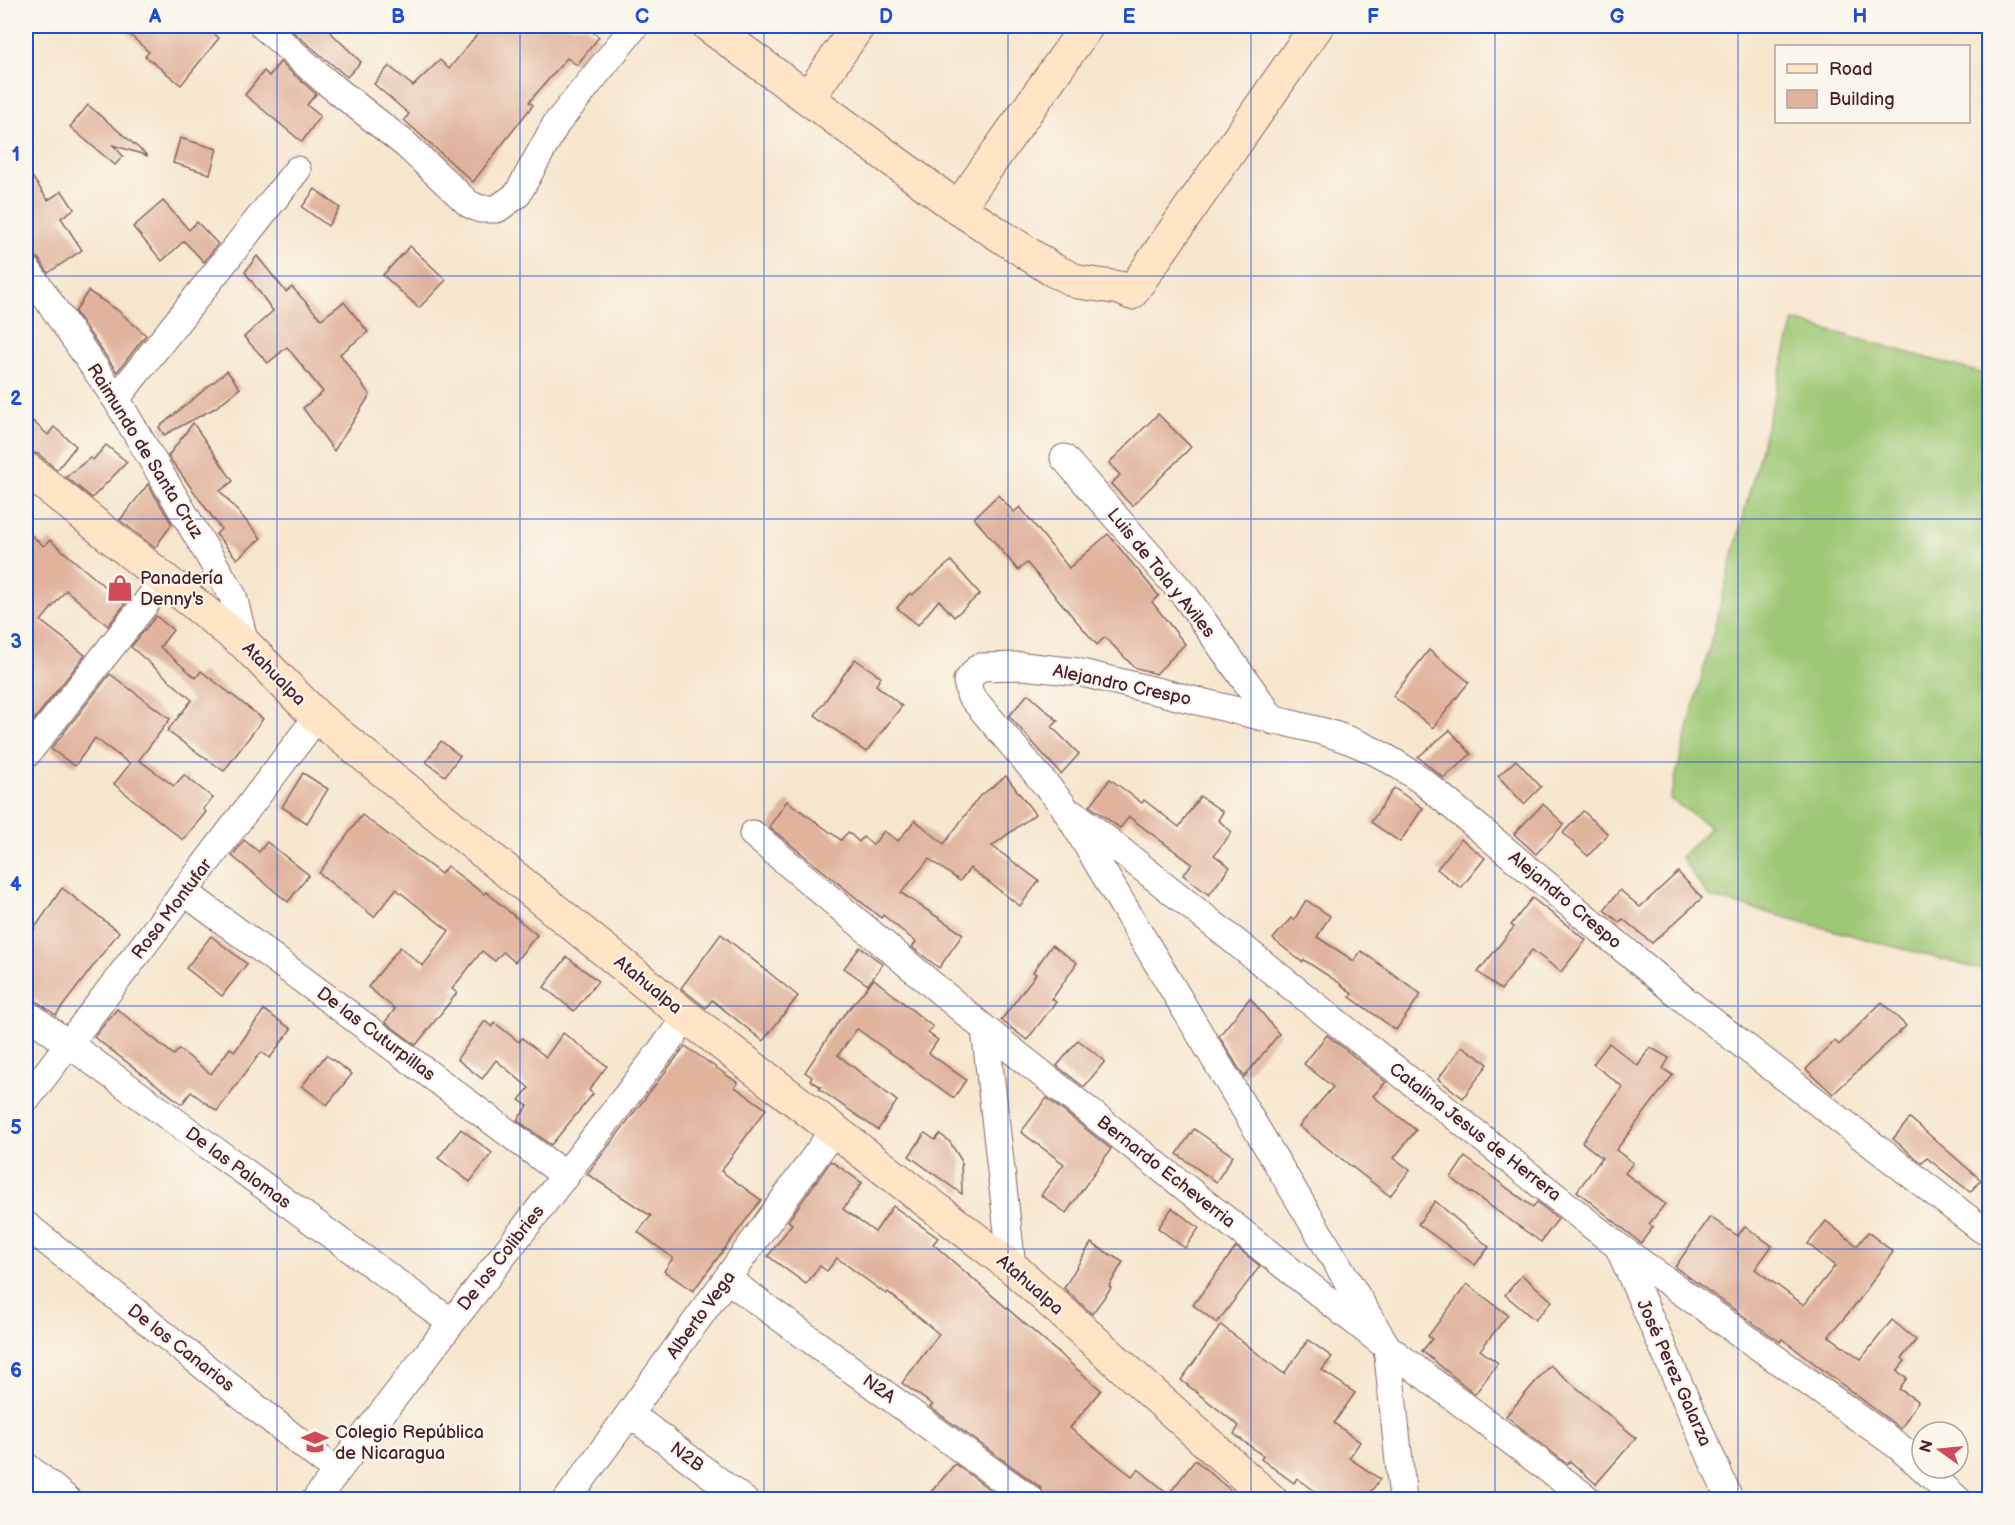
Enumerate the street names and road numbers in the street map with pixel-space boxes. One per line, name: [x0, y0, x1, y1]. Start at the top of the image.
street label: Raimundo de Santa Cruz: [83, 360, 208, 543]
street label: Luis de Tola y Aviles: [1103, 504, 1219, 642]
street label: Atahualpa: [238, 638, 310, 710]
street label: Alejandro Crespo: [1051, 660, 1193, 710]
street label: Alejandro Crespo: [1504, 847, 1626, 953]
street label: Rosa Montufar: [128, 854, 217, 963]
street label: Atahualpa: [610, 951, 686, 1019]
street label: De las Cuturpillas: [313, 983, 439, 1085]
street label: Catalina Jesus de Herrera: [1385, 1058, 1565, 1206]
street label: Bernardo Echeverria: [1093, 1111, 1239, 1233]
street label: De las Palomas: [181, 1123, 295, 1213]
street label: De los Colibries: [453, 1201, 549, 1315]
street label: Atahualpa: [993, 1251, 1067, 1319]
street label: Alberto Vega: [662, 1267, 740, 1363]
street label: José Perez Galarza: [1632, 1296, 1716, 1450]
street label: De los Canarios: [124, 1300, 239, 1396]
street label: N2A: [859, 1370, 899, 1408]
street label: N2B: [666, 1438, 708, 1476]

